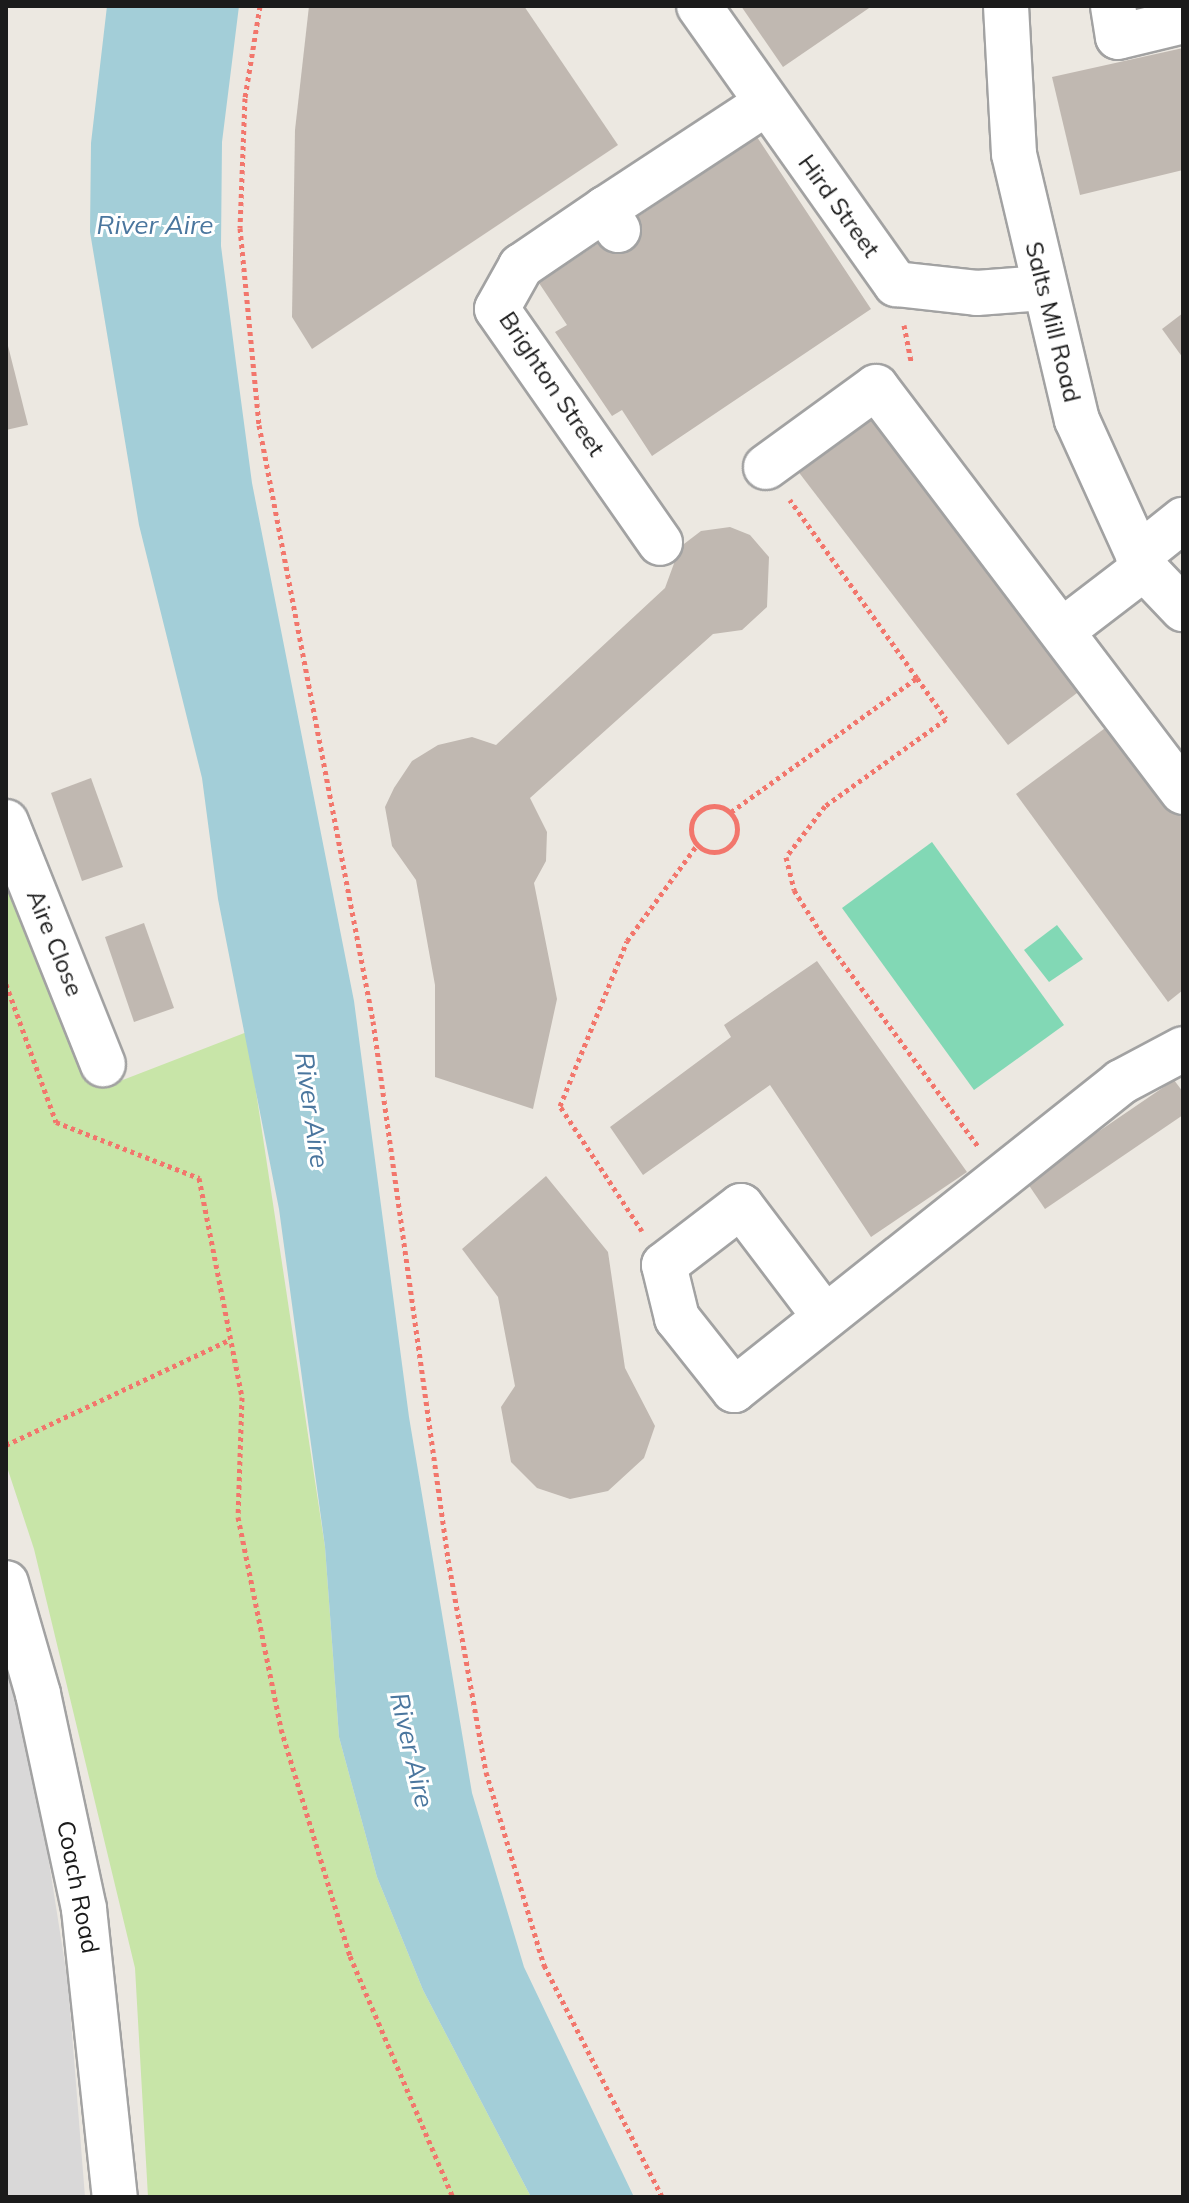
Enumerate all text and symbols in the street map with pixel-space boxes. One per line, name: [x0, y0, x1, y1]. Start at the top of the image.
street label: Hird Street: [792, 149, 886, 263]
water label: River Aire: [97, 209, 213, 241]
street label: Salts Mill Road: [1019, 239, 1087, 405]
street label: Brighton Street: [493, 306, 611, 462]
street label: Aire Close: [21, 886, 89, 1000]
water label: River Aire: [288, 1050, 336, 1170]
water label: River Aire: [384, 1690, 440, 1810]
street label: Coach Road: [51, 1818, 105, 1956]

